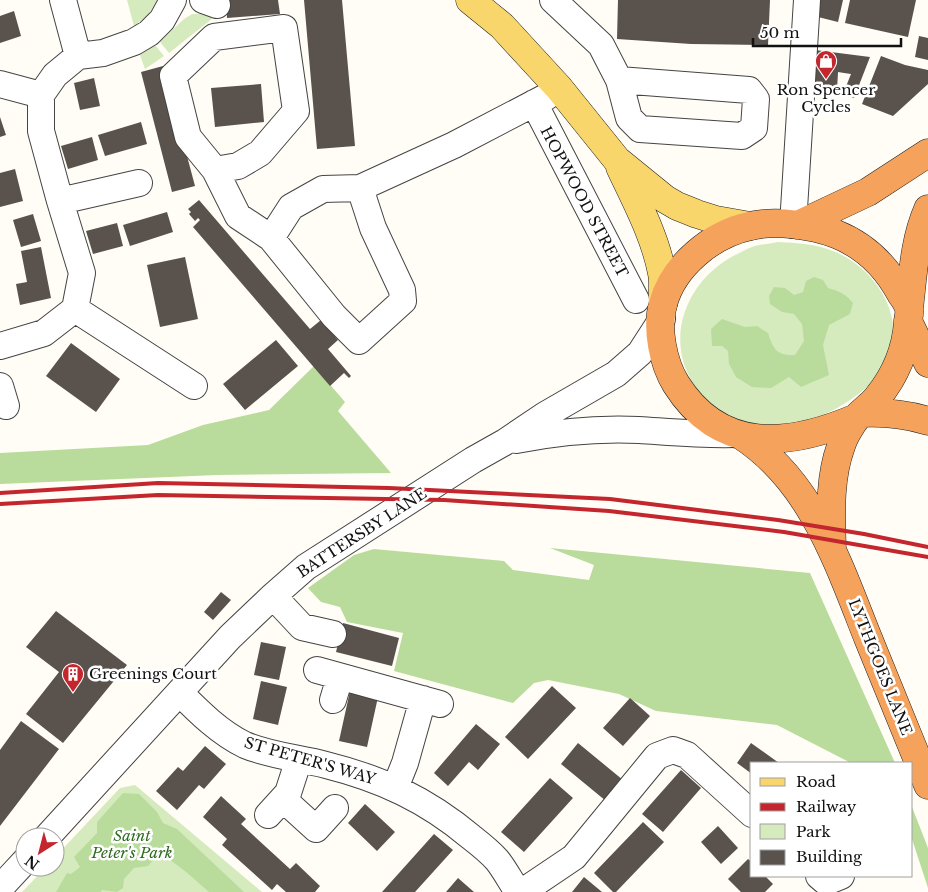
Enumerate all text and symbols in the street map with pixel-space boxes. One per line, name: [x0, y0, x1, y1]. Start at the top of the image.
scale bar: [753, 15, 900, 47]
text: 50 m: [760, 23, 800, 42]
shop icon: Ron Spencer Cycles: [814, 49, 838, 80]
place label: Ron Spencer Cycles: [777, 80, 876, 116]
street label: HOPWOOD STREET: [537, 123, 632, 280]
street label: BATTERSBY LANE: [293, 483, 430, 582]
street label: LYTHGOES LANE: [844, 596, 917, 738]
building icon: Greenings Court: [61, 662, 85, 693]
place label: Greenings Court: [89, 664, 217, 683]
street label: ST PETER'S WAY: [242, 733, 379, 789]
legend: [750, 762, 913, 877]
text: Road: [796, 772, 836, 791]
text: Railway: [796, 797, 857, 816]
text: Park: [796, 822, 832, 841]
park label: Saint Peter's Park: [90, 826, 173, 862]
north arrow: [15, 827, 65, 877]
text: Building: [796, 847, 863, 866]
text: N: [22, 851, 43, 874]

